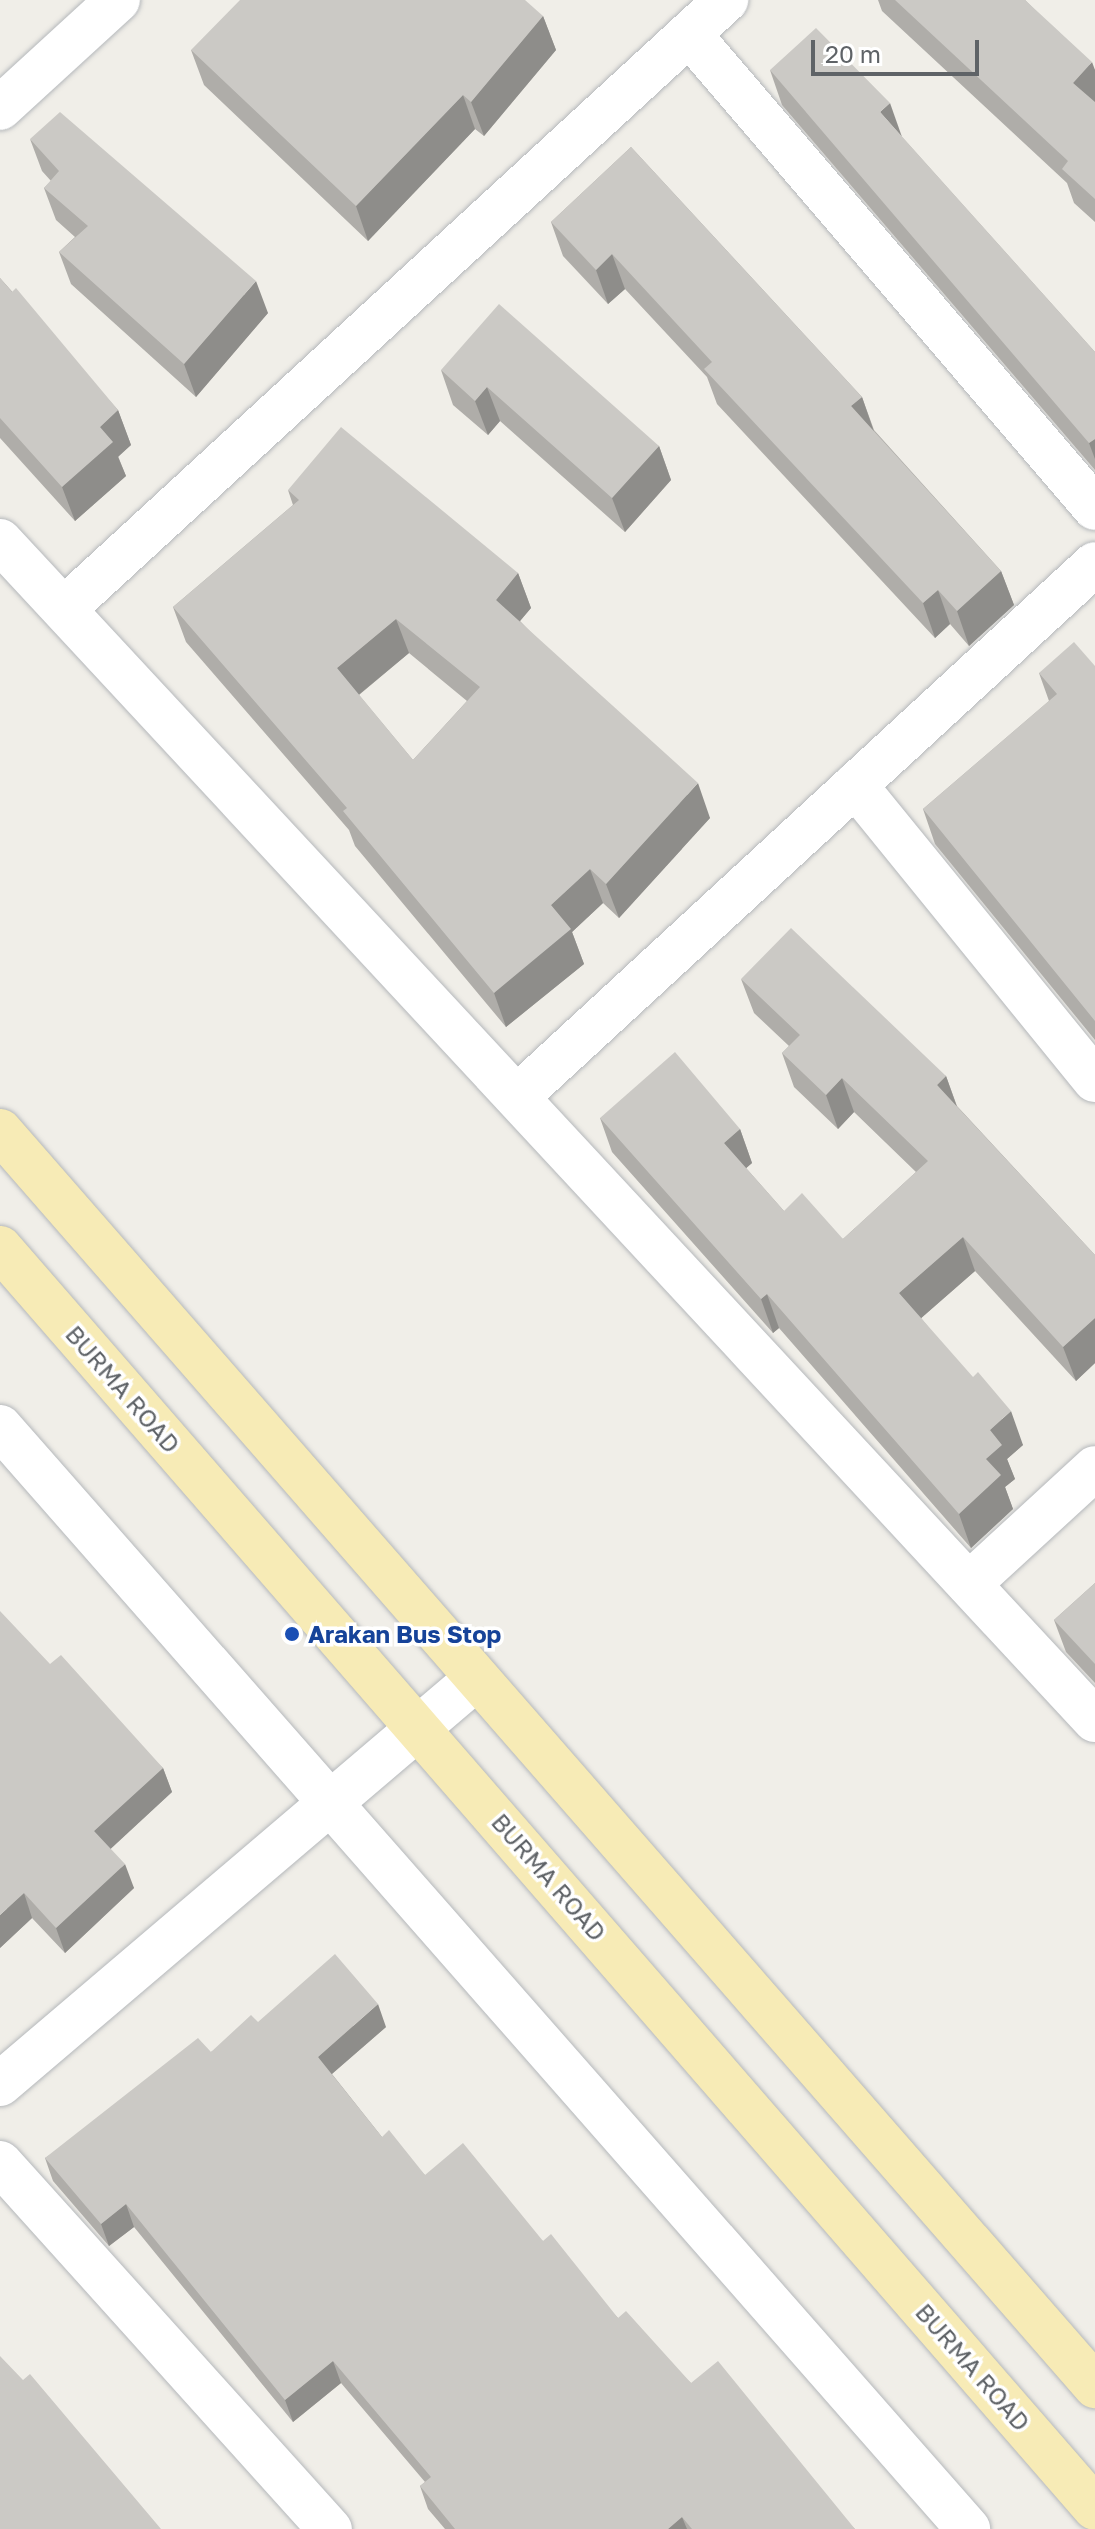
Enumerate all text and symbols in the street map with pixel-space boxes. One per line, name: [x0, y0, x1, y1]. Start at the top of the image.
scale bar: [815, 24, 983, 74]
text: 20 m: [825, 39, 881, 68]
street label: BURMA ROAD: [60, 1320, 186, 1458]
place label: Arakan Bus Stop: [308, 1620, 501, 1648]
marker: Arakan Bus Stop: [283, 1625, 301, 1643]
street label: BURMA ROAD: [486, 1808, 612, 1946]
street label: BURMA ROAD: [910, 2298, 1036, 2436]

